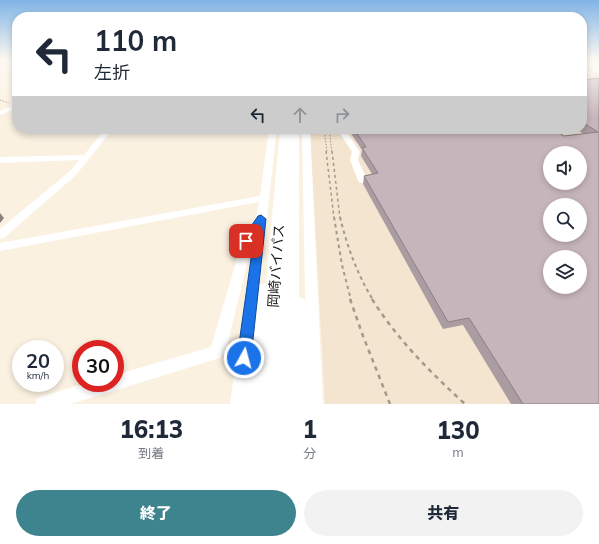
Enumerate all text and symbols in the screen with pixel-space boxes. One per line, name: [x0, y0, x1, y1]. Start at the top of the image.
text: 110 m: [94, 23, 177, 58]
icon: left: [28, 28, 80, 80]
text: 左折: [94, 61, 130, 84]
icon: left: [247, 104, 269, 126]
icon: ahead: [289, 104, 311, 126]
icon: right: [331, 104, 353, 126]
map controls: [543, 146, 587, 294]
button: sound: [543, 146, 587, 190]
button: search: [543, 198, 587, 242]
pin: [229, 224, 263, 258]
street label: 岡崎バイパス: [264, 224, 288, 308]
icon: arrive: [235, 230, 257, 252]
button: layers: [543, 250, 587, 294]
position arrow: [223, 337, 265, 379]
speed limit sign: 30: [72, 340, 124, 392]
text: 20: [26, 348, 50, 373]
text: km/h: [27, 369, 49, 382]
text: 16:13: [119, 414, 183, 444]
text: 1: [303, 414, 317, 444]
text: 130: [436, 415, 480, 445]
text: m: [452, 444, 464, 460]
text: 到着: [138, 445, 164, 461]
text: 分: [303, 445, 316, 461]
button: 終了: [16, 490, 296, 536]
button: 共有: [304, 490, 583, 536]

